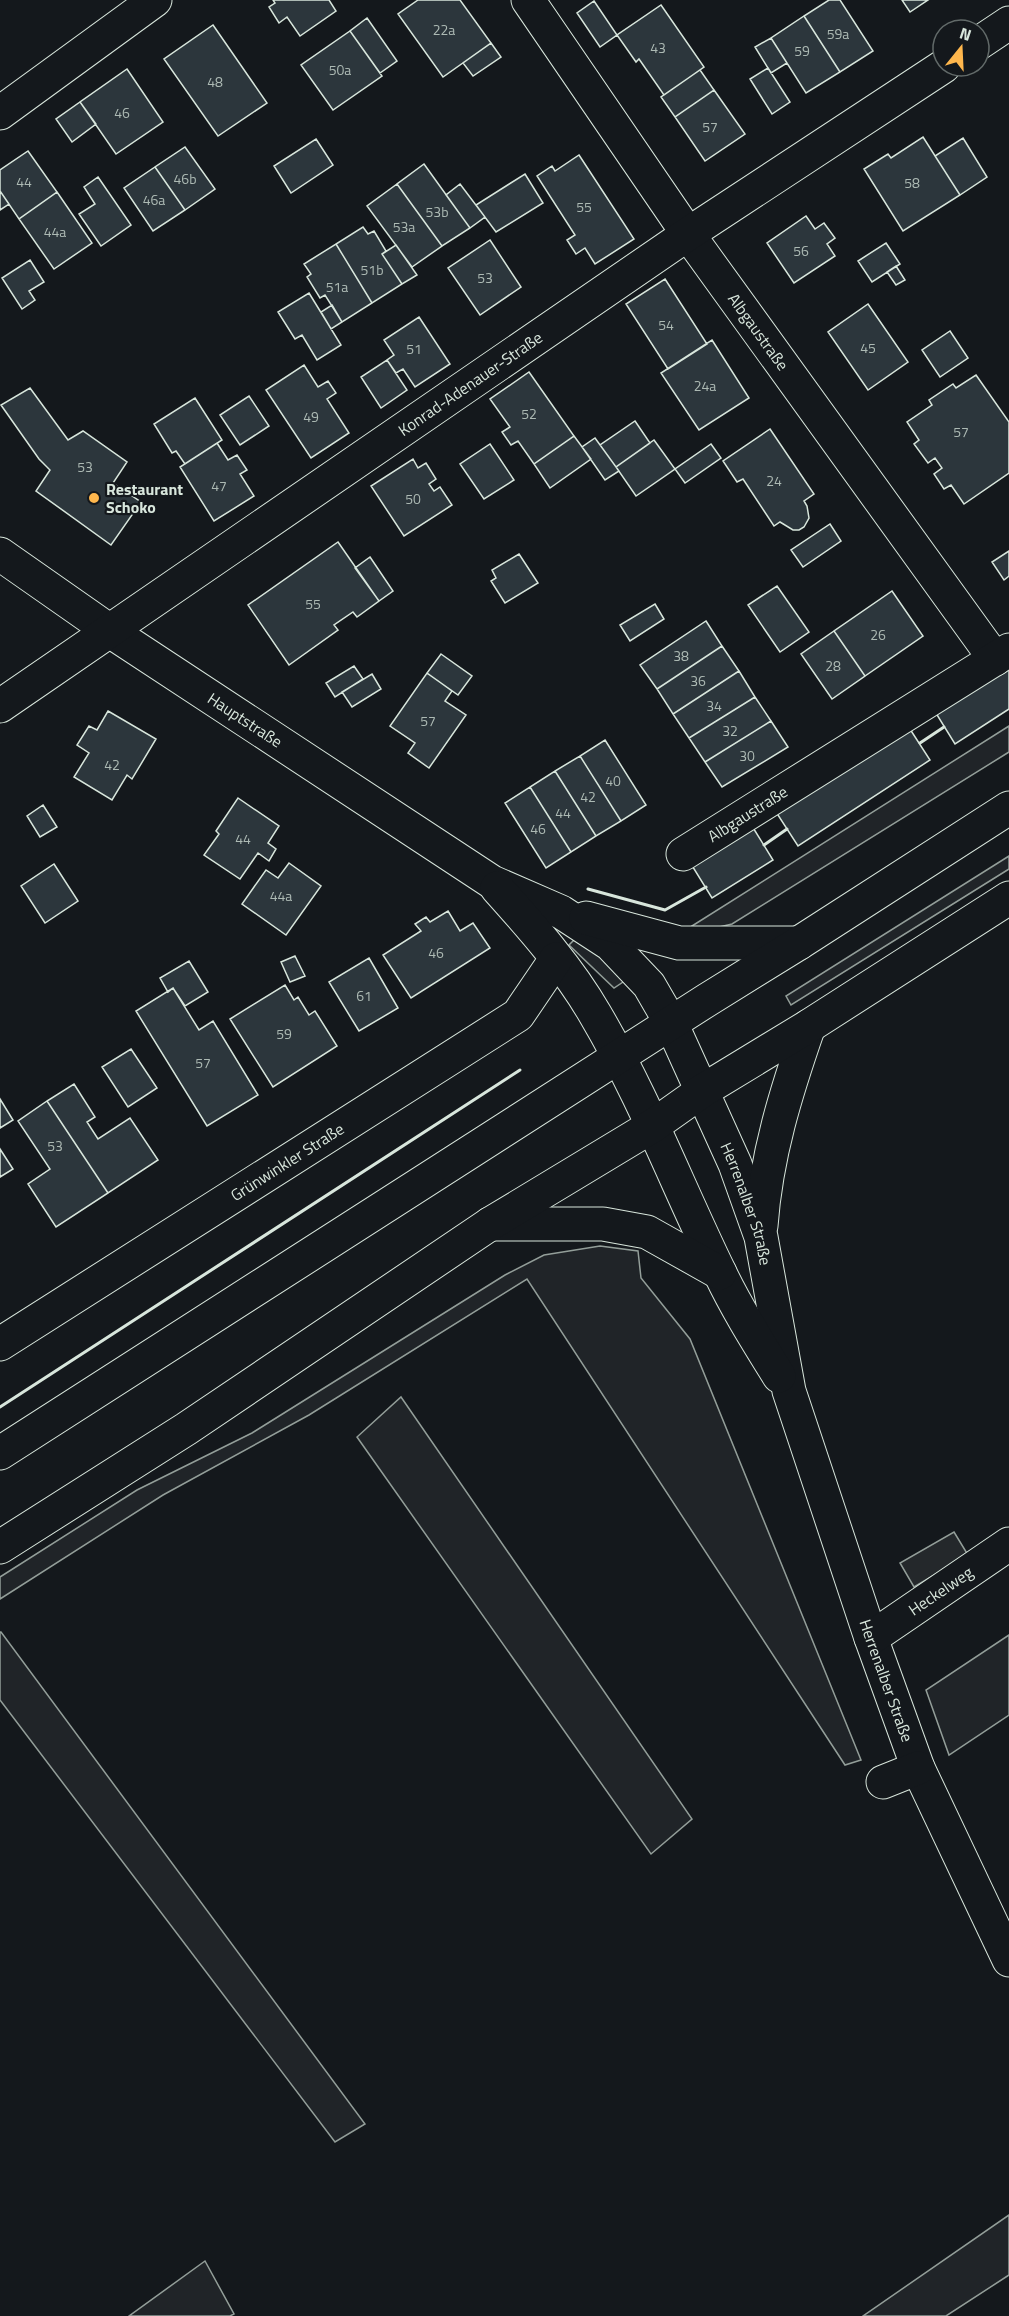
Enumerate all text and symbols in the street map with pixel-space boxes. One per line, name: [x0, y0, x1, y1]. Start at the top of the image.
north arrow: [931, 18, 991, 78]
house number: 22a: [433, 19, 455, 40]
text: N: [957, 21, 975, 47]
house number: 59a: [827, 23, 849, 44]
house number: 43: [650, 37, 666, 58]
house number: 59: [794, 40, 810, 61]
house number: 50a: [329, 59, 351, 80]
house number: 48: [207, 71, 223, 92]
house number: 46: [114, 102, 130, 123]
house number: 57: [702, 116, 718, 137]
house number: 46b: [173, 168, 197, 189]
house number: 44: [16, 171, 32, 192]
house number: 58: [904, 172, 920, 193]
house number: 46a: [143, 189, 165, 210]
house number: 55: [576, 196, 592, 217]
house number: 53b: [425, 201, 449, 222]
house number: 53a: [393, 216, 415, 237]
house number: 44a: [44, 221, 66, 242]
house number: 56: [793, 240, 809, 261]
house number: 51b: [360, 259, 384, 280]
house number: 53: [477, 267, 493, 288]
house number: 51a: [326, 276, 348, 297]
street label: Albgaustraße: [722, 288, 795, 375]
house number: 54: [658, 314, 674, 335]
street label: Konrad-Adenauer-Straße: [393, 325, 547, 442]
house number: 45: [860, 337, 876, 358]
house number: 51: [406, 338, 422, 359]
house number: 24a: [694, 375, 716, 396]
house number: 52: [521, 403, 537, 424]
house number: 49: [303, 406, 319, 427]
house number: 57: [953, 421, 969, 442]
house number: 53: [77, 456, 93, 477]
house number: 24: [766, 470, 782, 491]
house number: 47: [211, 475, 227, 496]
place label: Restaurant Schoko: [106, 477, 183, 519]
house number: 50: [405, 488, 421, 509]
marker: Restaurant Schoko: [87, 491, 101, 505]
house number: 55: [305, 593, 321, 614]
house number: 26: [870, 624, 886, 645]
house number: 38: [673, 645, 689, 666]
house number: 28: [825, 655, 841, 676]
house number: 36: [690, 670, 706, 691]
street label: Hauptstraße: [203, 686, 287, 753]
house number: 34: [706, 695, 722, 716]
house number: 57: [420, 710, 436, 731]
house number: 32: [722, 720, 738, 741]
house number: 30: [739, 745, 755, 766]
house number: 42: [104, 754, 120, 775]
house number: 40: [605, 770, 621, 791]
street label: Albgaustraße: [703, 780, 792, 848]
house number: 42: [580, 786, 596, 807]
house number: 44: [555, 802, 571, 823]
house number: 46: [530, 818, 546, 839]
house number: 44: [235, 828, 251, 849]
house number: 44a: [270, 885, 292, 906]
house number: 46: [428, 942, 444, 963]
house number: 61: [356, 985, 372, 1006]
house number: 59: [276, 1023, 292, 1044]
house number: 57: [195, 1052, 211, 1073]
street label: Grünwinkler Straße: [226, 1117, 348, 1207]
house number: 53: [47, 1135, 63, 1156]
street label: Herrenalber Straße: [715, 1138, 778, 1267]
street label: Heckelweg: [903, 1560, 978, 1621]
street label: Herrenalber Straße: [854, 1616, 920, 1745]

